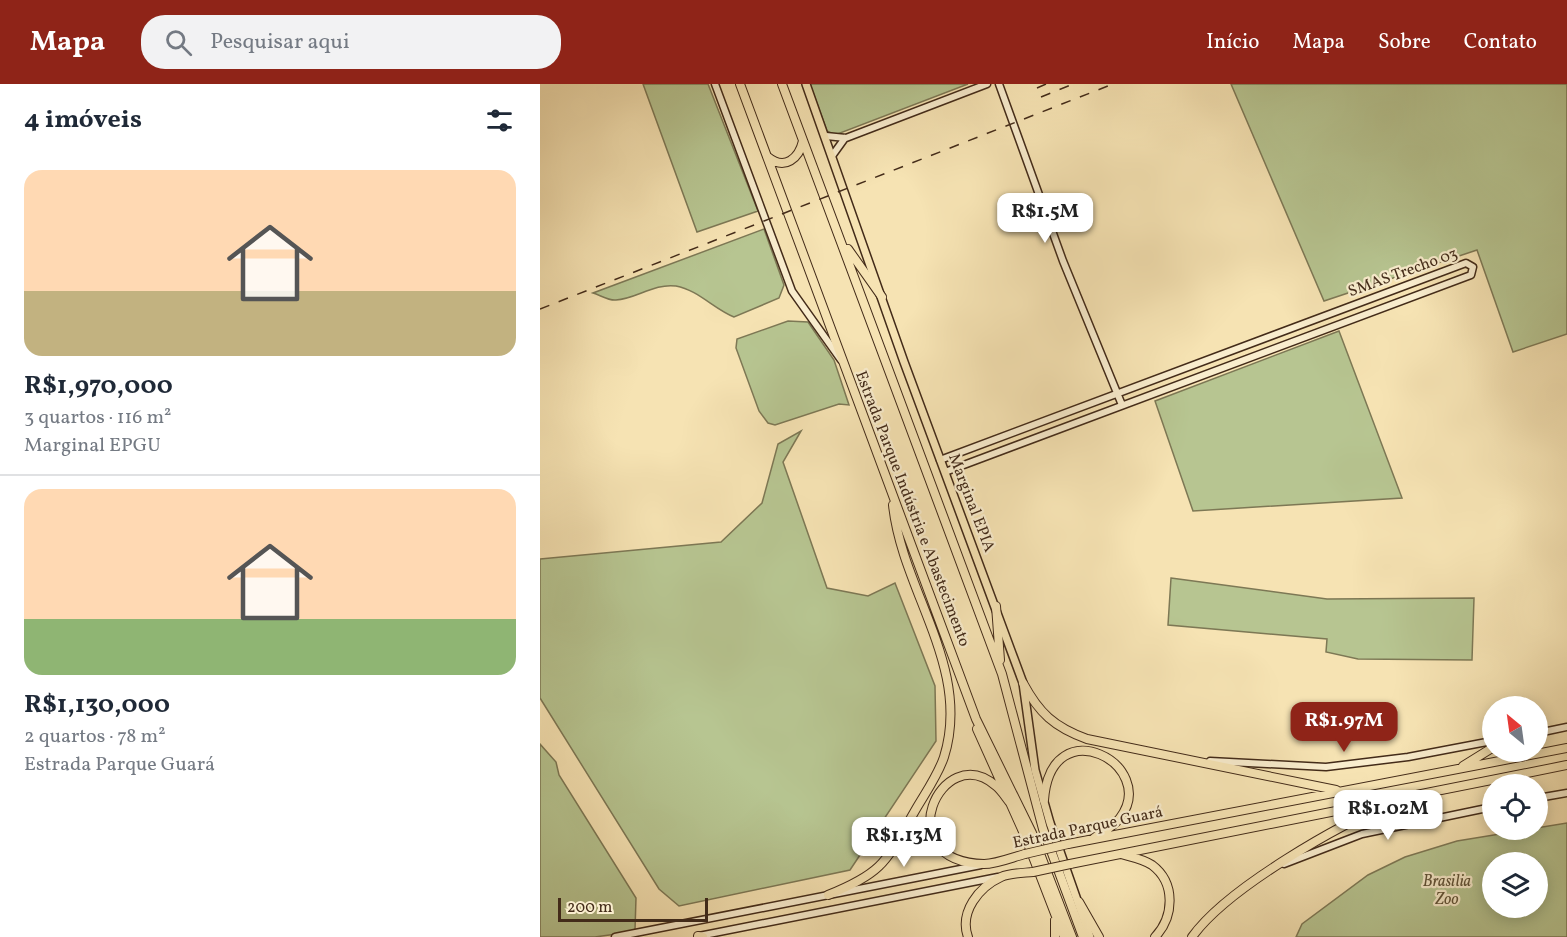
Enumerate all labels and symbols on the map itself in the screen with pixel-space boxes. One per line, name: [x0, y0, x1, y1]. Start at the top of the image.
pin: R$1.5M: [996, 193, 1094, 244]
street label: SMAS Trecho 03: [1345, 243, 1461, 303]
street label: Estrada Parque Indústria e Abastecimento: [849, 368, 975, 650]
street label: Marginal EPIA: [942, 451, 1000, 555]
north arrow: [1482, 696, 1548, 762]
pin: R$1.97M: [1289, 702, 1399, 753]
pin: R$1.02M: [1333, 790, 1443, 841]
street label: Estrada Parque Guará: [1011, 801, 1165, 855]
pin: R$1.13M: [849, 817, 959, 868]
park label: Brasilia Zoo: [1423, 871, 1472, 911]
scale bar: [558, 895, 708, 922]

